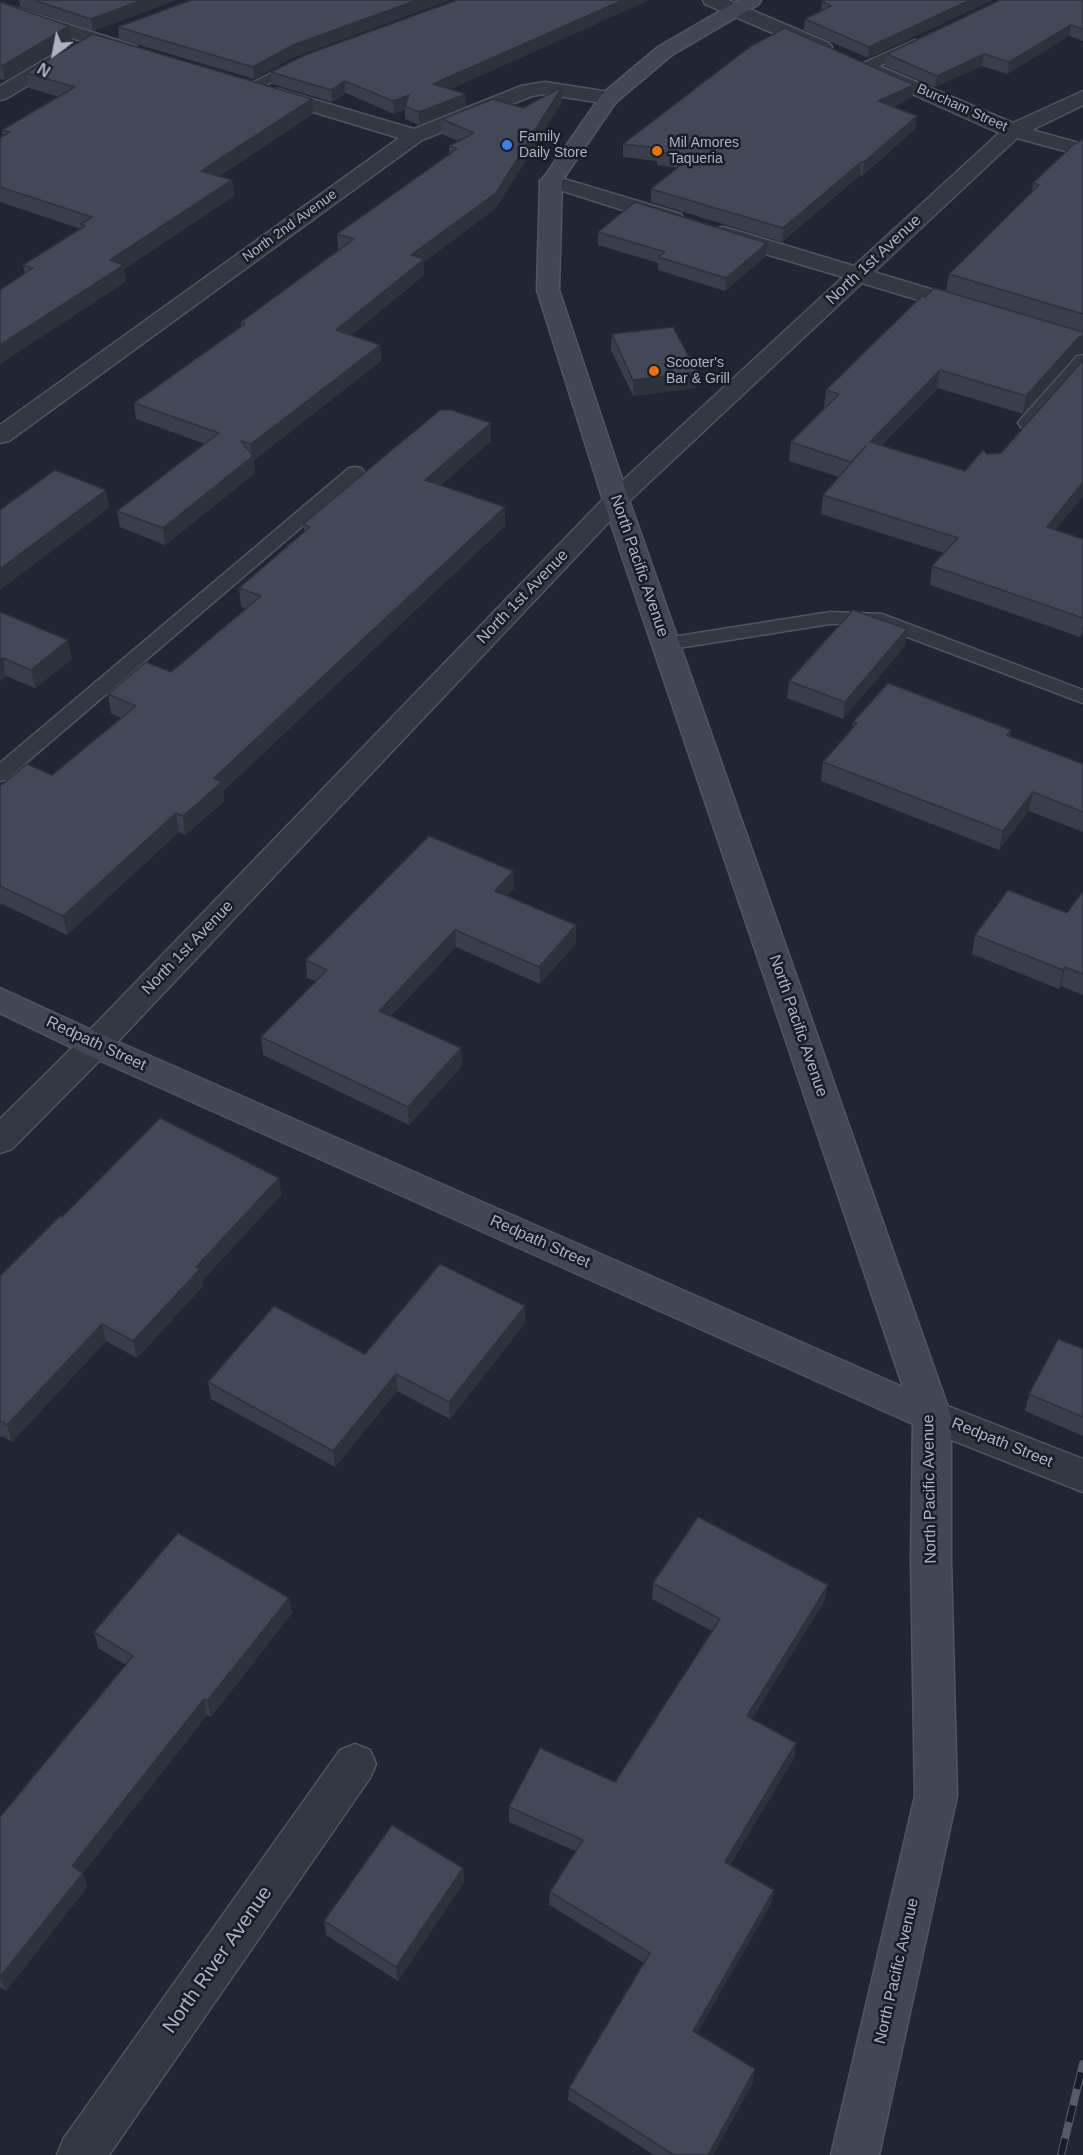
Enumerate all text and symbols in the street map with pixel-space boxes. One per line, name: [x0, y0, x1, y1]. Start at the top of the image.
north arrow: [24, 24, 84, 84]
text: N: [35, 59, 54, 80]
street label: Burcham Street: [914, 81, 1010, 135]
place label: Family Daily Store: [519, 129, 587, 162]
place label: Mil Amores Taqueria: [669, 135, 739, 168]
marker: Family Daily Store: [500, 138, 514, 152]
marker: Mil Amores Taqueria: [650, 144, 664, 158]
street label: North 2nd Avenue: [240, 186, 340, 266]
street label: North 1st Avenue: [822, 211, 926, 309]
place label: Scooter's Bar & Grill: [666, 355, 730, 388]
marker: Scooter's Bar & Grill: [647, 364, 661, 378]
street label: North Pacific Avenue: [606, 492, 672, 640]
street label: North 1st Avenue: [473, 546, 573, 648]
street label: North 1st Avenue: [138, 897, 238, 999]
street label: North Pacific Avenue: [765, 952, 831, 1100]
street label: Redpath Street: [43, 1013, 149, 1075]
street label: Redpath Street: [487, 1211, 593, 1273]
street label: North Pacific Avenue: [919, 1414, 941, 1564]
street label: Redpath Street: [949, 1414, 1055, 1472]
street label: North River Avenue: [158, 1882, 278, 2038]
street label: North Pacific Avenue: [871, 1896, 923, 2046]

